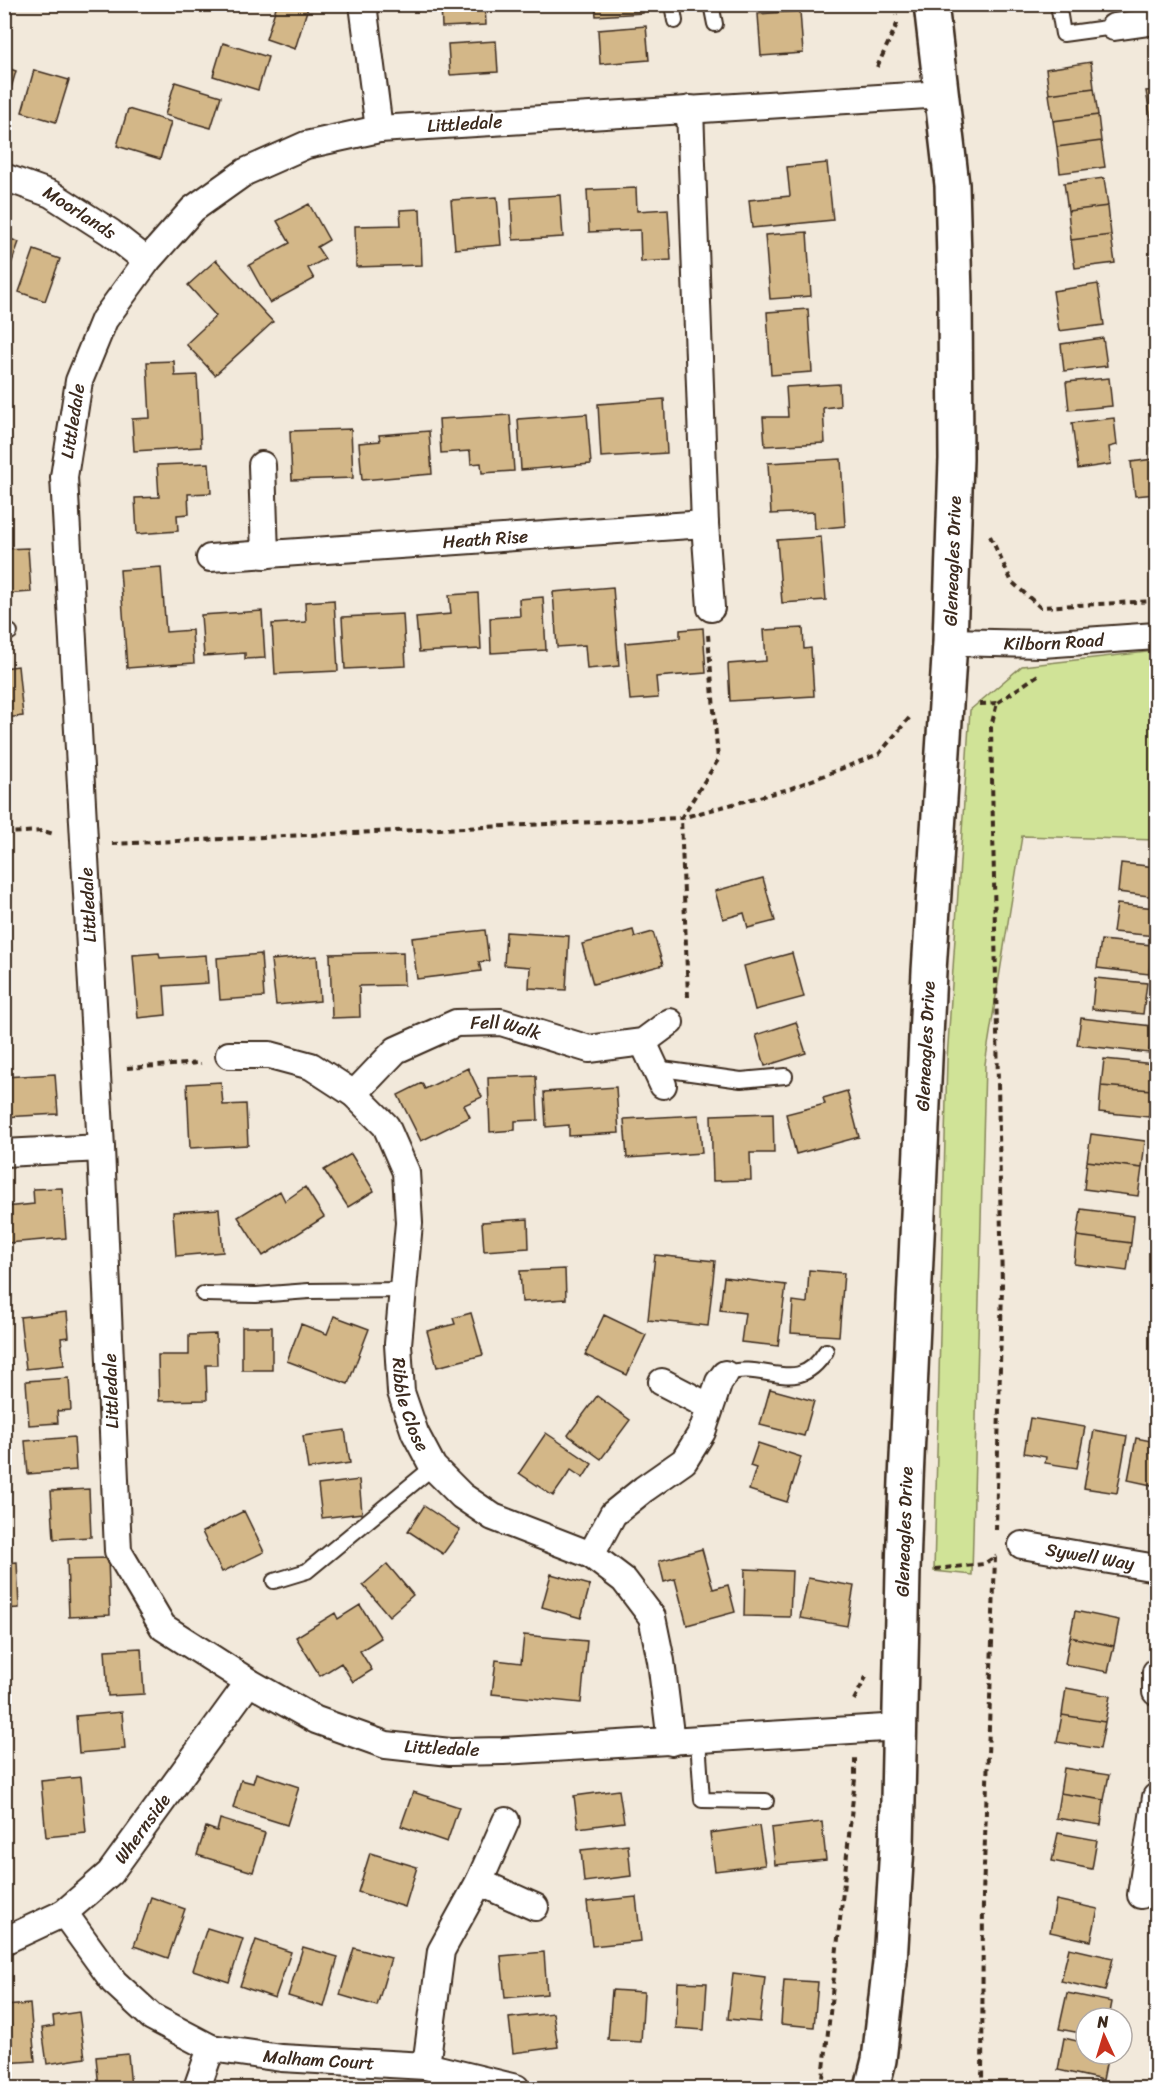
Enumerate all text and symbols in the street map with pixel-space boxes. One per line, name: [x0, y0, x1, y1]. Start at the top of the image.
street label: Littledale: [426, 105, 503, 142]
street label: Moorlands: [36, 177, 124, 248]
street label: Littledale: [51, 381, 94, 461]
street label: Gleneagles Drive: [935, 495, 971, 627]
street label: Heath Rise: [442, 520, 529, 558]
street label: Kilborn Road: [1004, 624, 1106, 660]
street label: Littledale: [70, 866, 106, 944]
street label: Gleneagles Drive: [907, 980, 945, 1112]
street label: Fell Walk: [470, 1006, 546, 1050]
street label: Littledale: [94, 1353, 128, 1429]
street label: Ribble Close: [383, 1357, 438, 1458]
street label: Gleneagles Drive: [886, 1466, 923, 1597]
street label: Sywell Way: [1043, 1533, 1138, 1580]
street label: Littledale: [403, 1730, 481, 1766]
street label: Whernside: [105, 1786, 179, 1871]
north arrow: [1074, 2006, 1134, 2066]
text: N: [1095, 2007, 1110, 2036]
street label: Malham Court: [261, 2040, 375, 2079]

